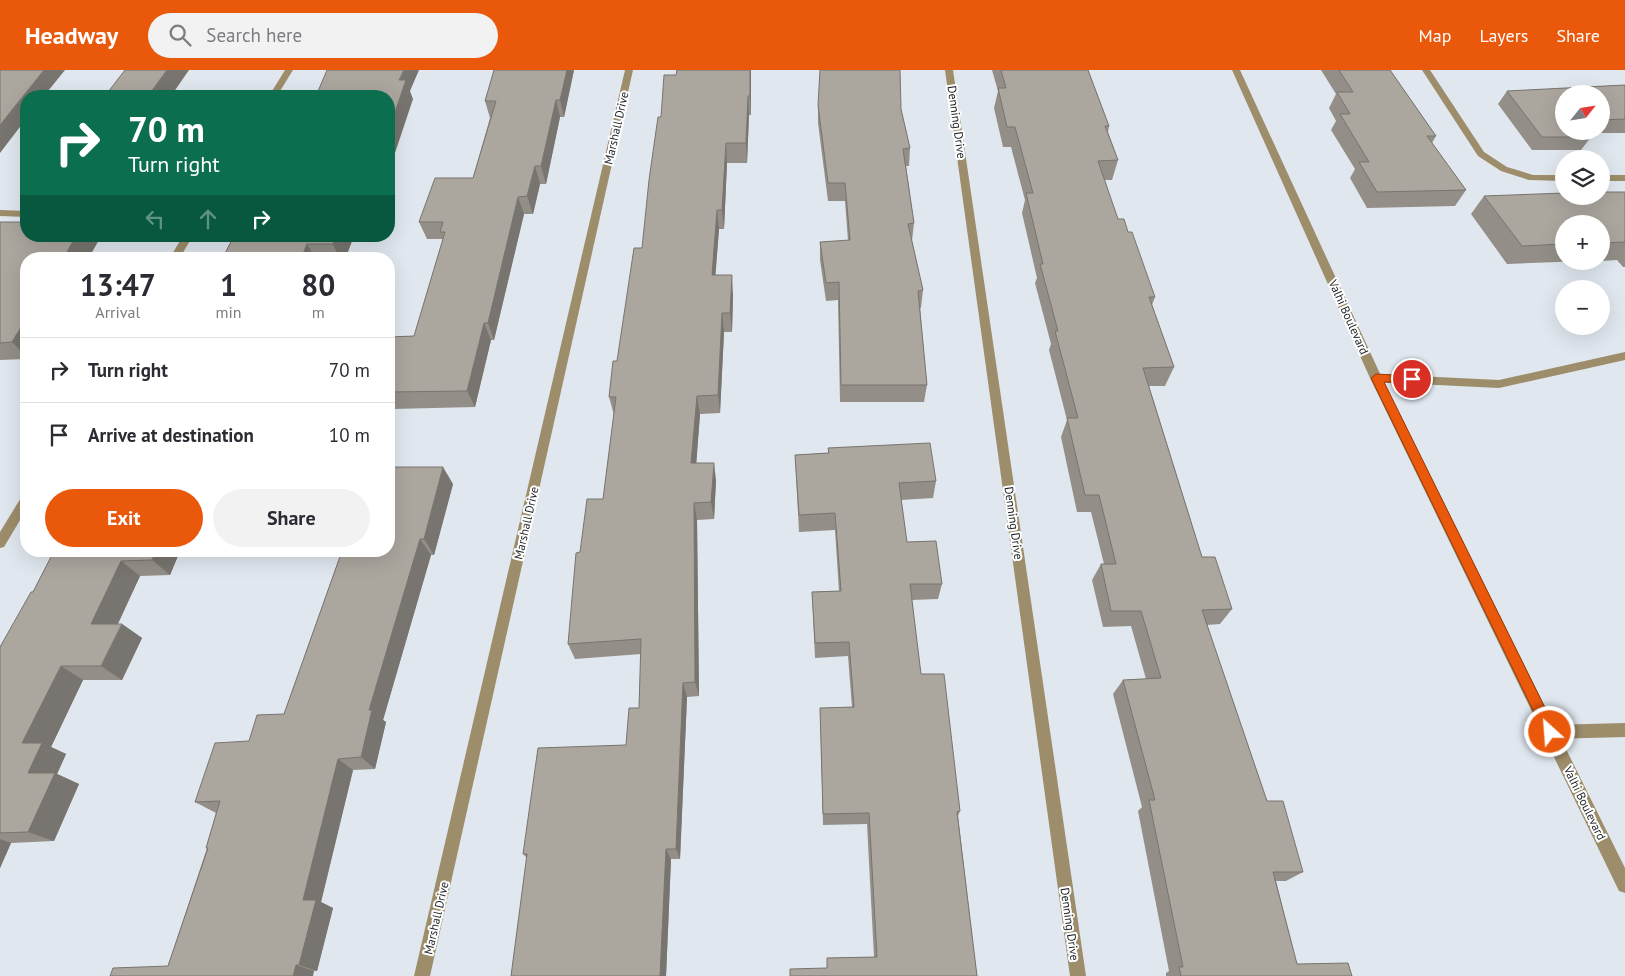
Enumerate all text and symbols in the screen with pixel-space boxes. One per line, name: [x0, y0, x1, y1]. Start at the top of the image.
search box: [148, 13, 498, 58]
text: Headway: [25, 20, 118, 51]
icon: search: [166, 21, 194, 49]
text: Search here: [206, 23, 302, 47]
text: Map: [1419, 24, 1451, 47]
text: Layers: [1479, 24, 1528, 47]
text: Share: [1556, 24, 1600, 47]
street label: Denning Drive: [944, 85, 970, 159]
north arrow: [1555, 85, 1610, 140]
map controls: [1555, 85, 1610, 335]
street label: Marshall Drive: [600, 90, 632, 166]
text: 70 m: [128, 106, 205, 152]
icon: right: [45, 110, 110, 175]
text: Turn right: [128, 150, 220, 178]
button: layers: [1555, 150, 1610, 205]
icon: left: [141, 205, 169, 233]
icon: ahead: [194, 205, 222, 233]
icon: right: [247, 205, 275, 233]
button: +: [1555, 215, 1610, 270]
text: 13:47: [80, 265, 156, 304]
text: 1: [220, 265, 237, 304]
text: 80: [301, 265, 335, 304]
street label: Valhi Boulevard: [1325, 276, 1372, 357]
button: −: [1555, 280, 1610, 335]
text: Arrival: [95, 302, 140, 322]
text: min: [216, 302, 242, 322]
text: m: [312, 302, 325, 322]
icon: right: [45, 356, 73, 384]
text: Turn right: [88, 358, 168, 382]
text: 70 m: [329, 358, 370, 382]
pin: [1391, 358, 1433, 400]
icon: arrive: [1398, 365, 1426, 393]
icon: arrive: [45, 421, 73, 449]
text: Arrive at destination: [88, 423, 254, 447]
text: 10 m: [329, 423, 370, 447]
street label: Marshall Drive: [510, 485, 542, 561]
street label: Denning Drive: [1001, 486, 1027, 560]
button: Exit: [45, 489, 203, 547]
button: Share: [213, 489, 370, 547]
position arrow: [1523, 705, 1575, 757]
street label: Valhi Boulevard: [1560, 763, 1609, 842]
street label: Marshall Drive: [420, 880, 452, 956]
street label: Denning Drive: [1057, 887, 1083, 961]

